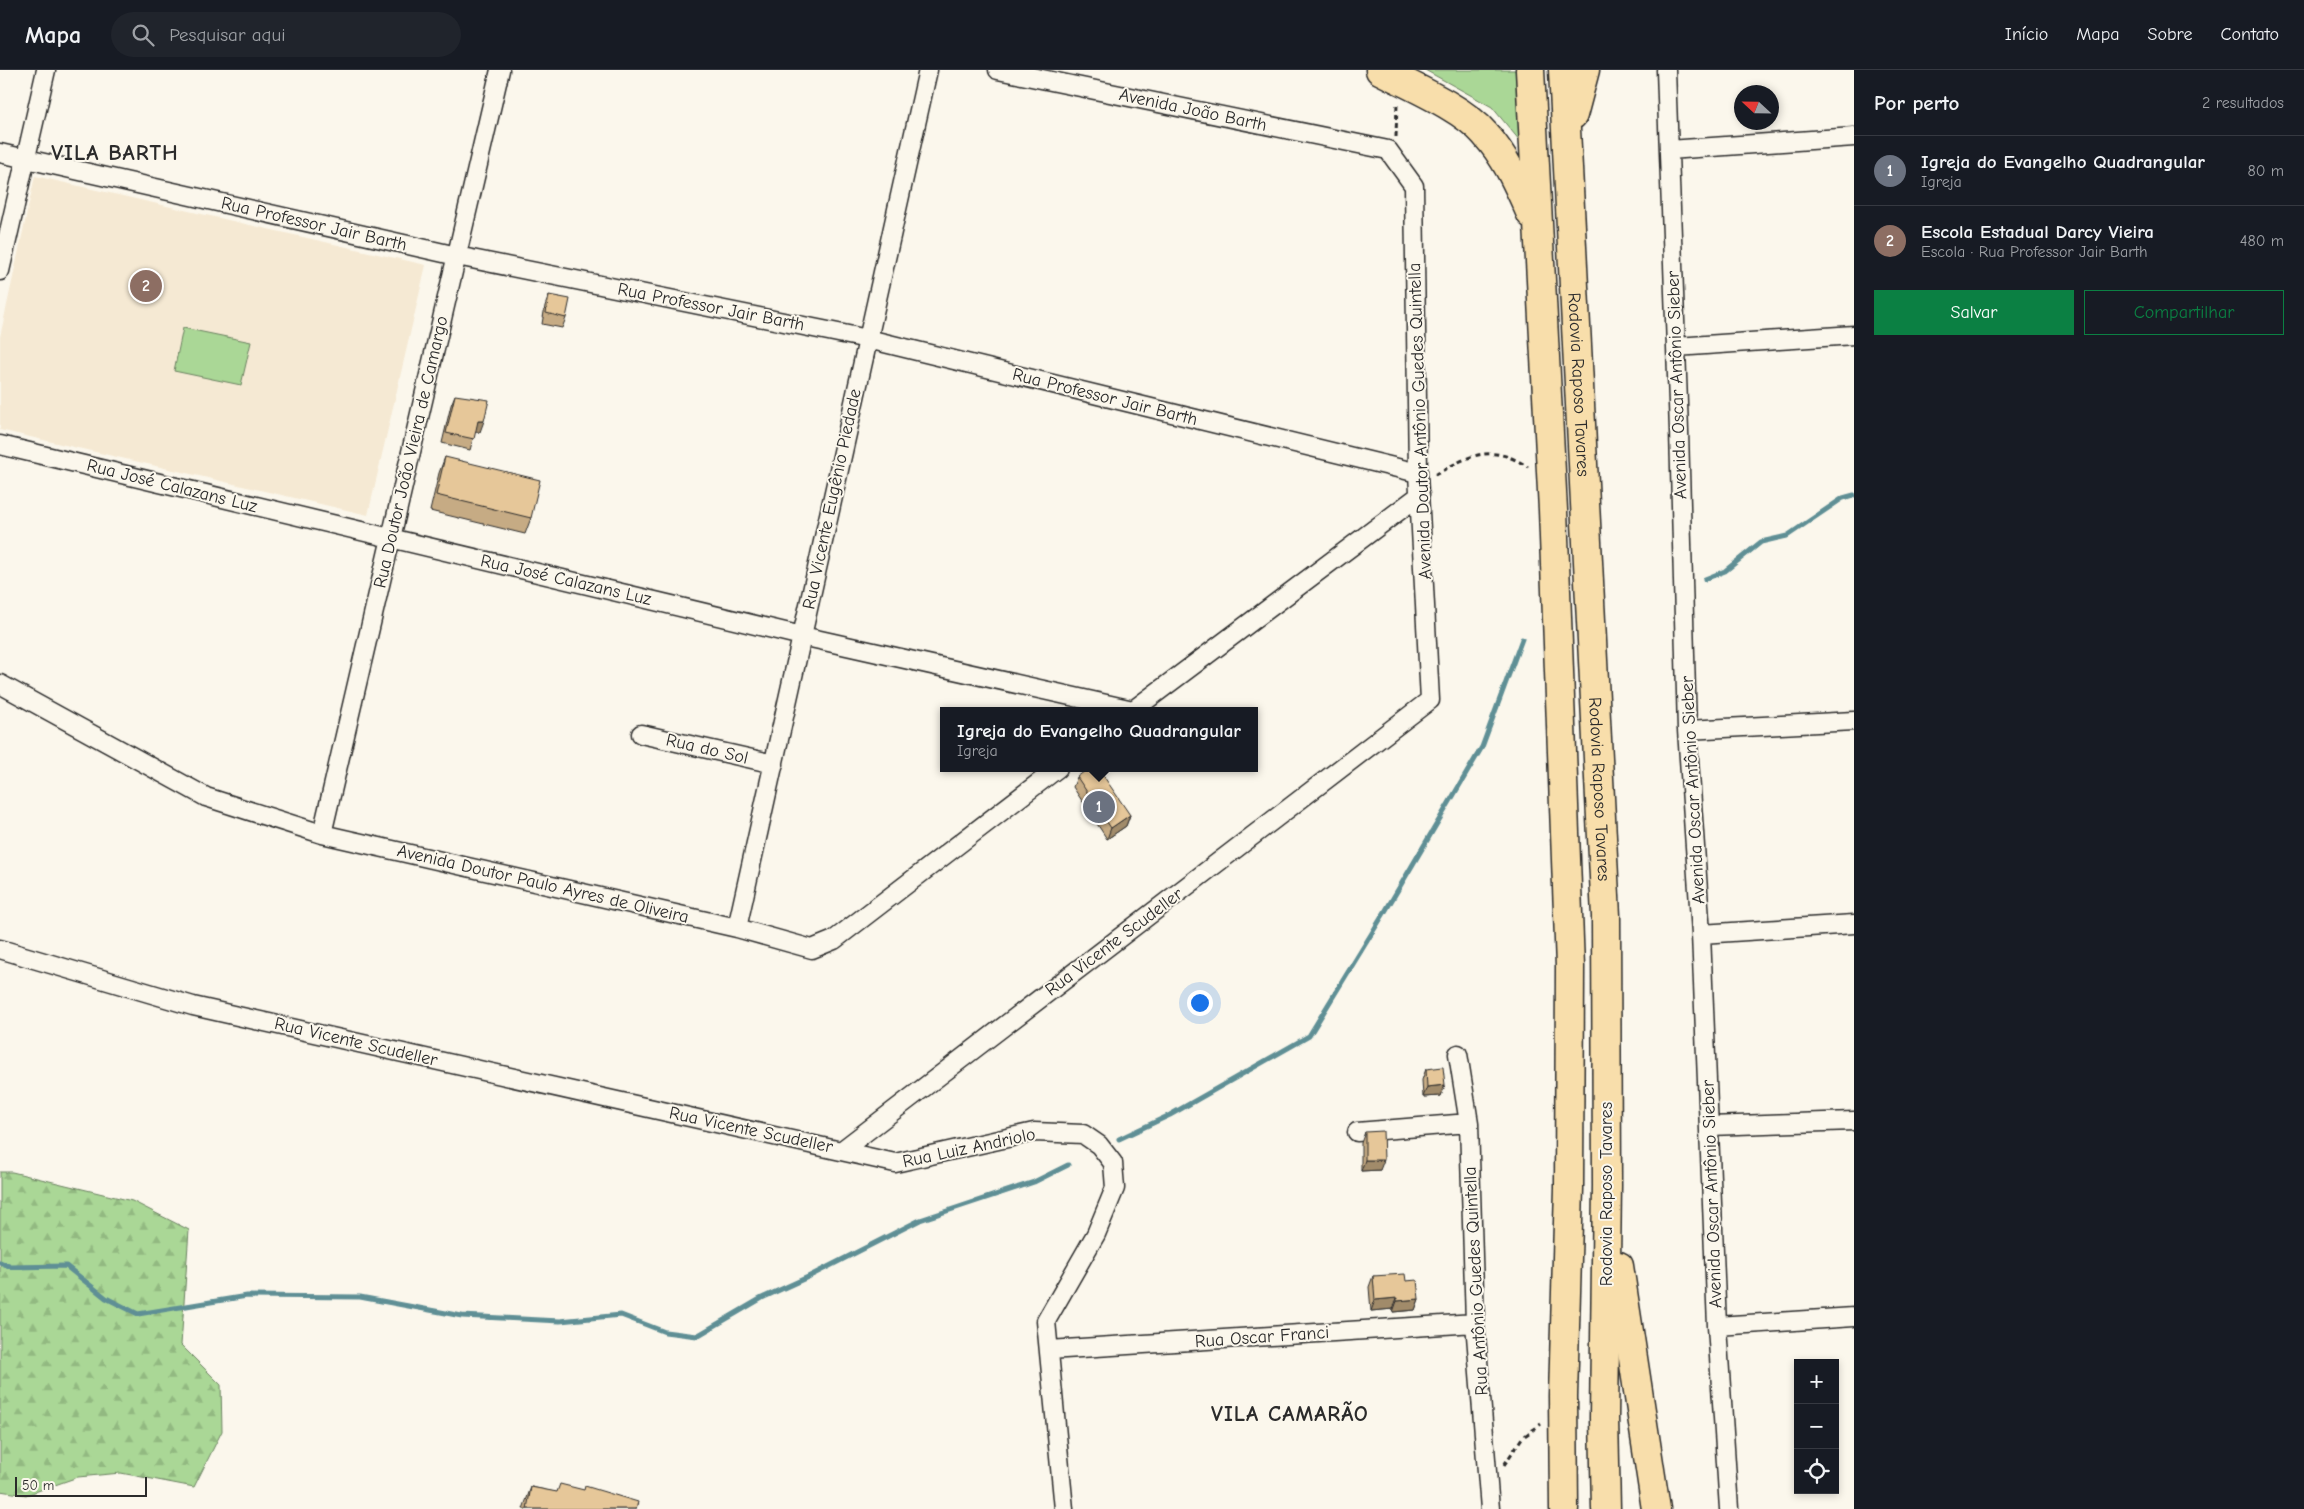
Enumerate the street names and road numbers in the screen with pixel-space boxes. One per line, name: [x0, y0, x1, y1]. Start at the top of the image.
street label: Avenida João Barth: [1117, 84, 1269, 136]
street label: Rua Professor Jair Barth: [219, 192, 409, 256]
street label: Avenida Doutor Antônio Guedes Quintella: [1404, 262, 1436, 580]
street label: Avenida Oscar Antônio Sieber: [1662, 270, 1691, 500]
street label: Rua Professor Jair Barth: [616, 279, 806, 335]
street label: Rodovia Raposo Tavares: [1564, 292, 1594, 477]
street label: Rua Doutor João Vieira de Camargo: [369, 314, 453, 590]
street label: Rua Professor Jair Barth: [1010, 364, 1200, 430]
street label: Rua Vicente Eugênio Piedade: [798, 387, 866, 611]
street label: Rua José Calazans Luz: [85, 455, 260, 517]
street label: Rua José Calazans Luz: [478, 550, 654, 610]
street label: Avenida Oscar Antônio Sieber: [1676, 674, 1709, 905]
street label: Rodovia Raposo Tavares: [1584, 696, 1615, 882]
street label: Rua do Sol: [664, 729, 750, 769]
street label: Avenida Doutor Paulo Ayres de Oliveira: [395, 840, 691, 928]
street label: Rua Vicente Scudeller: [1041, 883, 1188, 1001]
street label: Rua Vicente Scudeller: [272, 1013, 440, 1071]
street label: Avenida Oscar Antônio Sieber: [1697, 1079, 1726, 1309]
street label: Rua Vicente Scudeller: [667, 1102, 836, 1158]
street label: Rodovia Raposo Tavares: [1596, 1102, 1617, 1286]
street label: Rua Luiz Andriolo: [901, 1124, 1037, 1172]
street label: Rua Antônio Guedes Quintella: [1460, 1166, 1492, 1396]
street label: Rua Oscar Franci: [1194, 1322, 1330, 1352]

